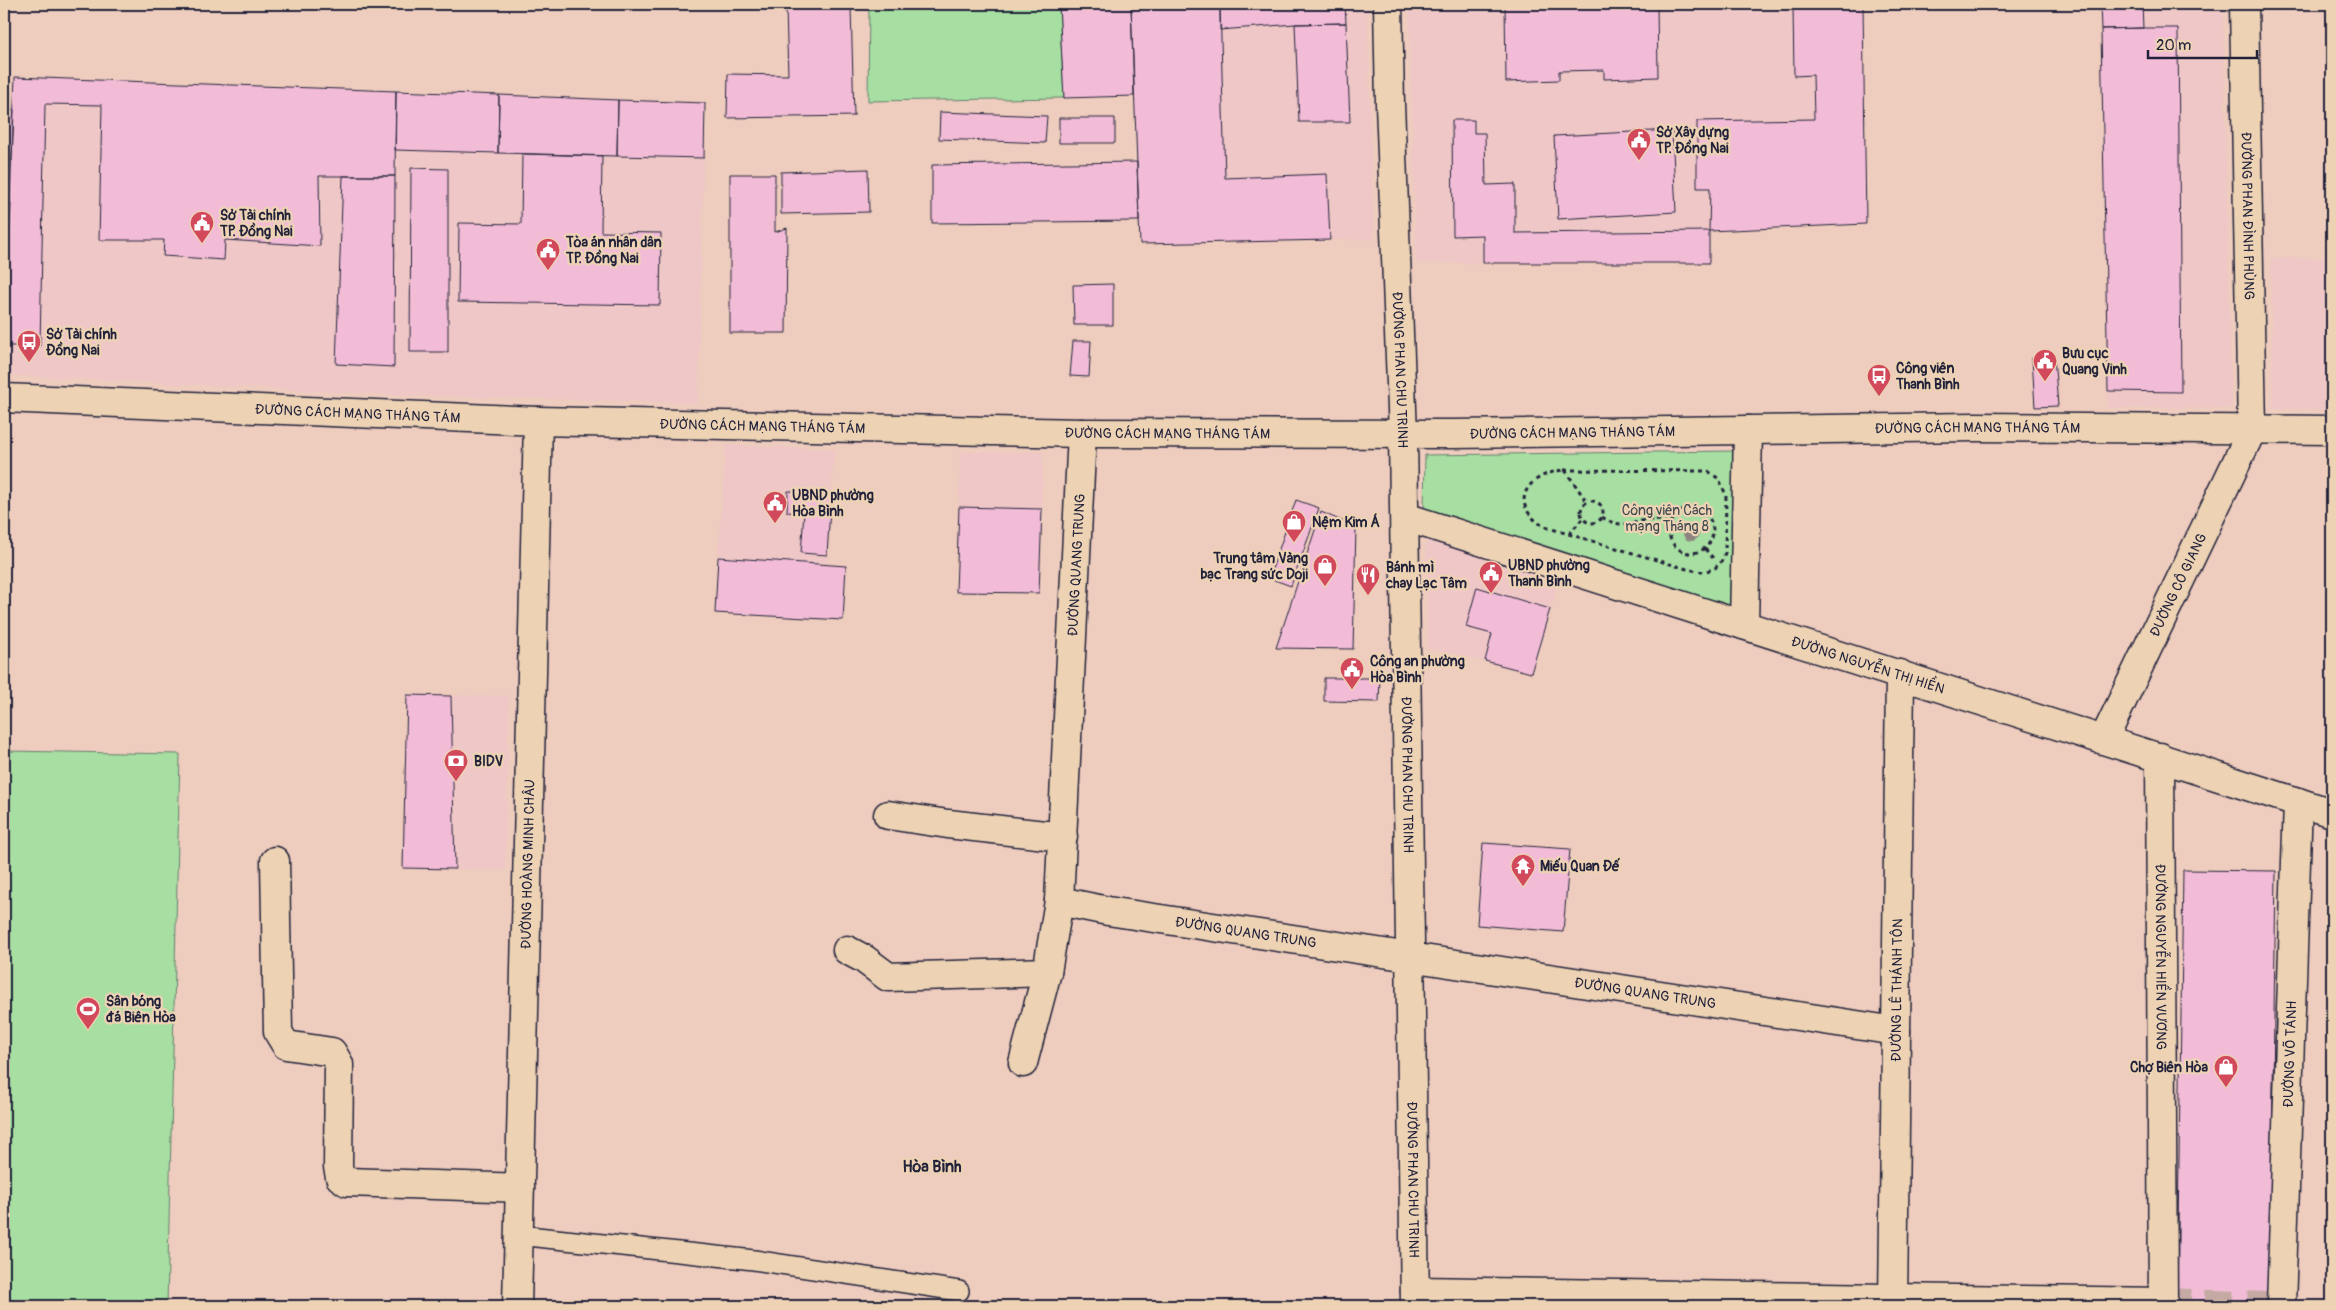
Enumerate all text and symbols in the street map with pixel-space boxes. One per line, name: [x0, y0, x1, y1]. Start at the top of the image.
scale bar: [2148, 28, 2257, 60]
text: 20 m: [2156, 36, 2191, 55]
place label: Sở Xây dựng TP. Đồng Nai: [1655, 124, 1729, 157]
public building icon: Sở Xây dựng TP. Đồng Nai: [1626, 127, 1652, 161]
street label: ĐƯỜNG PHAN ĐÌNH PHÙNG: [2237, 132, 2258, 300]
place label: Sở Tài chính TP. Đồng Nai: [219, 207, 293, 240]
public building icon: Sở Tài chính TP. Đồng Nai: [189, 210, 215, 244]
place label: Tòa án nhân dân TP. Đồng Nai: [565, 234, 662, 267]
public building icon: Tòa án nhân dân TP. Đồng Nai: [535, 237, 561, 271]
street label: ĐƯỜNG PHAN CHU TRINH: [1388, 291, 1411, 448]
place label: Sở Tài chính Đồng Nai: [46, 326, 117, 359]
bus stop icon: Sở Tài chính Đồng Nai: [16, 329, 42, 363]
place label: Bưu cục Quang Vinh: [2062, 345, 2127, 378]
public building icon: Bưu cục Quang Vinh: [2032, 348, 2058, 382]
place label: Công viên Thanh Bình: [1895, 360, 1960, 393]
bus stop icon: Công viên Thanh Bình: [1866, 363, 1892, 397]
street label: ĐƯỜNG CÁCH MẠNG THÁNG TÁM: [255, 401, 461, 427]
street label: ĐƯỜNG CÁCH MẠNG THÁNG TÁM: [660, 415, 865, 437]
street label: ĐƯỜNG CÁCH MẠNG THÁNG TÁM: [1874, 418, 2080, 437]
street label: ĐƯỜNG CÁCH MẠNG THÁNG TÁM: [1470, 422, 1675, 443]
street label: ĐƯỜNG CÁCH MẠNG THÁNG TÁM: [1064, 424, 1270, 443]
place label: UBND phường Hòa Bình: [792, 487, 874, 520]
public building icon: UBND phường Hòa Bình: [762, 490, 788, 524]
street label: ĐƯỜNG QUANG TRUNG: [1063, 493, 1089, 637]
park label: Công viên Cách mạng Tháng 8: [1622, 502, 1712, 535]
shop icon: Nệm Kim Á: [1281, 509, 1307, 543]
place label: Nệm Kim Á: [1312, 513, 1380, 531]
street label: ĐƯỜNG CÔ GIANG: [2146, 531, 2210, 639]
place label: Trung tâm Vàng bạc Trang sức Doji: [1200, 550, 1308, 583]
shop icon: Trung tâm Vàng bạc Trang sức Doji: [1312, 553, 1338, 587]
place label: UBND phường Thanh Bình: [1507, 557, 1590, 590]
place label: Bánh mì chay Lạc Tâm: [1385, 559, 1468, 592]
public building icon: UBND phường Thanh Bình: [1478, 560, 1504, 594]
restaurant icon: Bánh mì chay Lạc Tâm: [1355, 562, 1381, 596]
street label: ĐƯỜNG NGUYỄN THỊ HIỀN: [1789, 633, 1947, 698]
place label: Công an phường Hòa Bình: [1370, 653, 1465, 686]
public building icon: Công an phường Hòa Bình: [1339, 656, 1365, 690]
street label: ĐƯỜNG PHAN CHU TRINH: [1398, 696, 1417, 853]
bank icon: BIDV: [443, 748, 469, 782]
place label: BIDV: [474, 753, 503, 770]
street label: ĐƯỜNG HOÀNG MINH CHÂU: [517, 779, 538, 949]
temple icon: Miếu Quan Đế: [1510, 853, 1536, 887]
place label: Miếu Quan Đế: [1540, 857, 1620, 875]
street label: ĐƯỜNG NGUYỄN HIỀN VƯƠNG: [2152, 864, 2172, 1050]
street label: ĐƯỜNG QUANG TRUNG: [1174, 913, 1318, 952]
street label: ĐƯỜNG LÊ THÁNH TÔN: [1887, 918, 1906, 1062]
street label: ĐƯỜNG QUANG TRUNG: [1573, 974, 1717, 1012]
place label: Sân bóng đá Biên Hòa: [106, 993, 176, 1026]
sports icon: Sân bóng đá Biên Hòa: [75, 996, 101, 1030]
street label: ĐƯỜNG VÕ TÁNH: [2279, 1000, 2300, 1108]
shop icon: Chợ Biên Hòa: [2213, 1054, 2239, 1088]
place label: Chợ Biên Hòa: [2130, 1059, 2208, 1076]
street label: ĐƯỜNG PHAN CHU TRINH: [1403, 1101, 1422, 1258]
district label: Hòa Bình: [902, 1157, 962, 1177]

